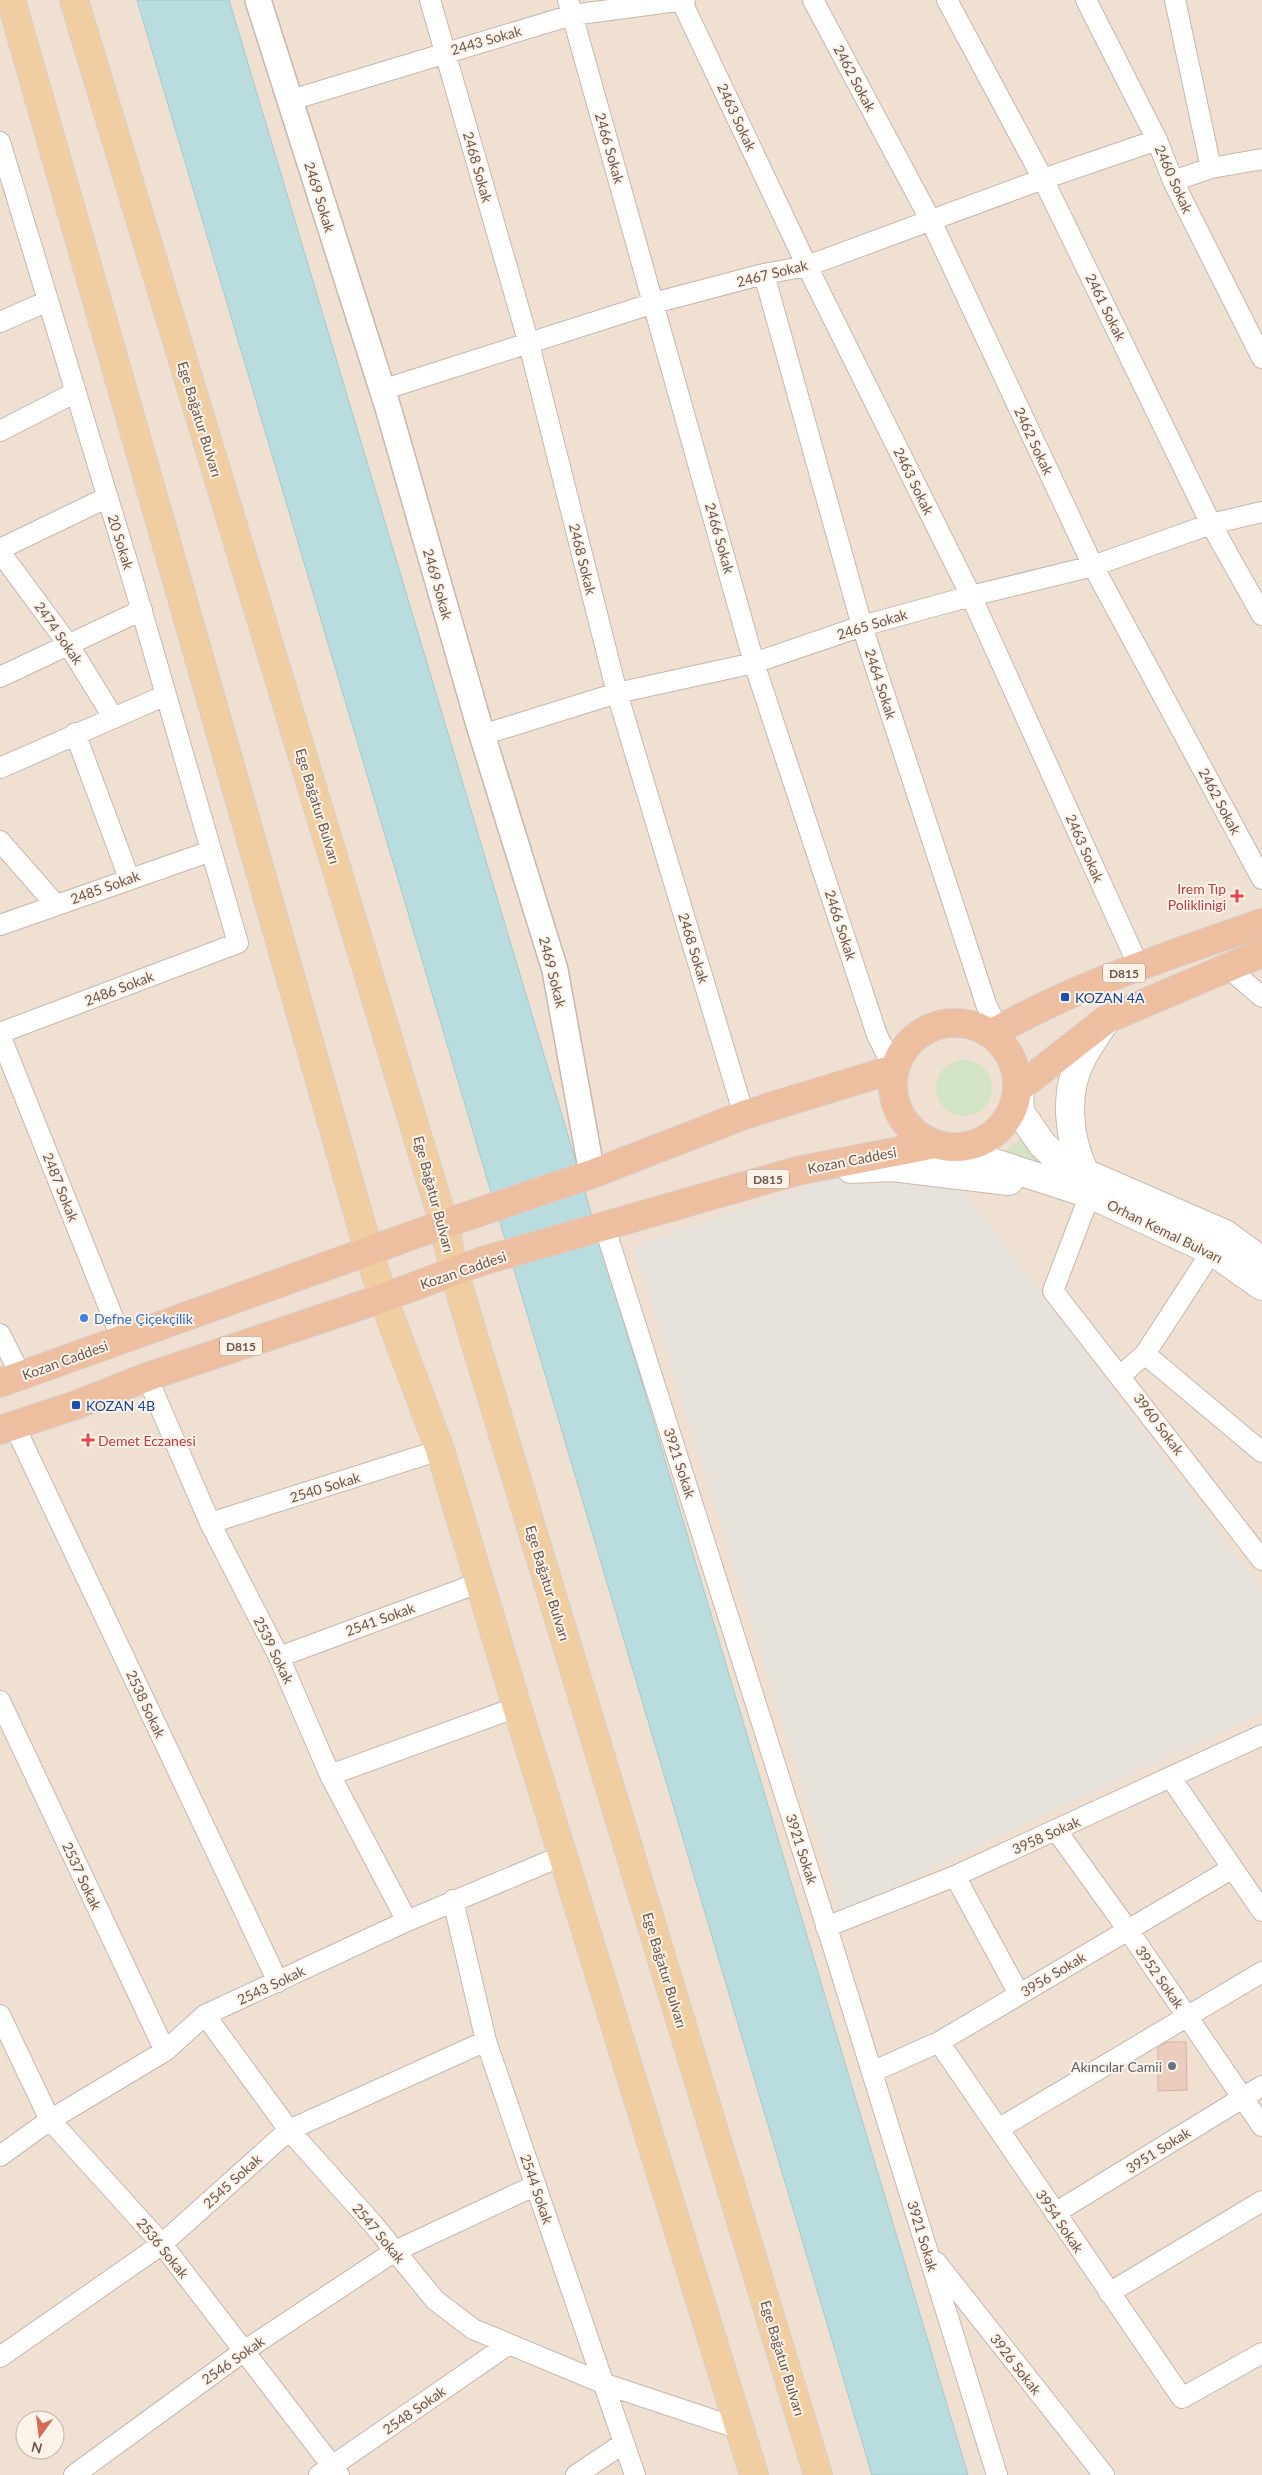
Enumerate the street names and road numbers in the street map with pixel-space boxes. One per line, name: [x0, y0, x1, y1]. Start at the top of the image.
street label: 2443 Sokak: [449, 22, 524, 58]
street label: 2462 Sokak: [830, 42, 880, 115]
street label: 2463 Sokak: [714, 80, 760, 154]
street label: 2466 Sokak: [592, 111, 628, 186]
street label: 2468 Sokak: [460, 130, 496, 205]
street label: 2460 Sokak: [1151, 142, 1197, 216]
street label: 2469 Sokak: [301, 160, 339, 235]
street label: 2467 Sokak: [735, 256, 810, 290]
street label: 2461 Sokak: [1082, 271, 1130, 344]
street label: Ege Bağatur Bulvarı: [174, 359, 226, 479]
street label: 2462 Sokak: [1011, 404, 1057, 478]
street label: 2463 Sokak: [890, 445, 938, 518]
street label: 2466 Sokak: [702, 501, 738, 576]
street label: 20 Sokak: [105, 512, 138, 572]
street label: 2468 Sokak: [566, 522, 600, 597]
street label: 2469 Sokak: [420, 547, 456, 622]
street label: 2474 Sokak: [31, 598, 87, 668]
street label: 2465 Sokak: [835, 605, 910, 643]
street label: 2464 Sokak: [862, 647, 901, 722]
street label: Ege Bağatur Bulvarı: [292, 746, 344, 866]
street label: 2462 Sokak: [1195, 765, 1245, 838]
street label: 2463 Sokak: [1062, 811, 1108, 885]
street label: 2485 Sokak: [68, 866, 143, 907]
street label: 2466 Sokak: [822, 888, 861, 963]
street label: 2468 Sokak: [675, 911, 713, 986]
street label: 2469 Sokak: [536, 935, 570, 1010]
road number: D815: [1103, 964, 1145, 982]
street label: 2486 Sokak: [82, 967, 157, 1009]
street label: Ege Bağatur Bulvarı: [410, 1134, 458, 1254]
street label: Kozan Caddesi: [806, 1143, 898, 1177]
street label: 2487 Sokak: [39, 1150, 83, 1225]
road number: D815: [747, 1170, 789, 1188]
street label: Orhan Kemal Bulvarı: [1104, 1196, 1226, 1266]
street label: Kozan Caddesi: [418, 1247, 508, 1293]
road number: D815: [220, 1336, 262, 1355]
street label: Kozan Caddesi: [20, 1337, 110, 1383]
street label: 3960 Sokak: [1130, 1390, 1188, 1459]
street label: 3921 Sokak: [661, 1426, 700, 1501]
street label: 2540 Sokak: [288, 1468, 363, 1506]
street label: Ege Bağatur Bulvarı: [522, 1523, 574, 1643]
street label: 2541 Sokak: [343, 1598, 418, 1639]
street label: 2539 Sokak: [250, 1614, 298, 1687]
street label: 2538 Sokak: [123, 1667, 169, 1741]
street label: 3921 Sokak: [783, 1812, 822, 1887]
street label: 3958 Sokak: [1009, 1812, 1083, 1858]
street label: 2537 Sokak: [59, 1839, 105, 1913]
street label: Ege Bağatur Bulvarı: [639, 1910, 691, 2030]
street label: 3952 Sokak: [1132, 1942, 1188, 2012]
street label: 3956 Sokak: [1017, 1948, 1089, 2000]
street label: 2543 Sokak: [234, 1962, 308, 2008]
street label: 3951 Sokak: [1123, 2123, 1194, 2176]
street label: 2545 Sokak: [199, 2150, 265, 2212]
street label: 2544 Sokak: [517, 2152, 557, 2227]
street label: 3954 Sokak: [1033, 2186, 1088, 2257]
street label: 3921 Sokak: [904, 2199, 942, 2274]
street label: 2547 Sokak: [349, 2200, 409, 2267]
street label: 2536 Sokak: [134, 2214, 193, 2282]
street label: Ege Bağatur Bulvarı: [757, 2298, 809, 2418]
street label: 3926 Sokak: [987, 2330, 1046, 2399]
street label: 2546 Sokak: [198, 2332, 268, 2388]
street label: 2548 Sokak: [379, 2382, 449, 2438]

